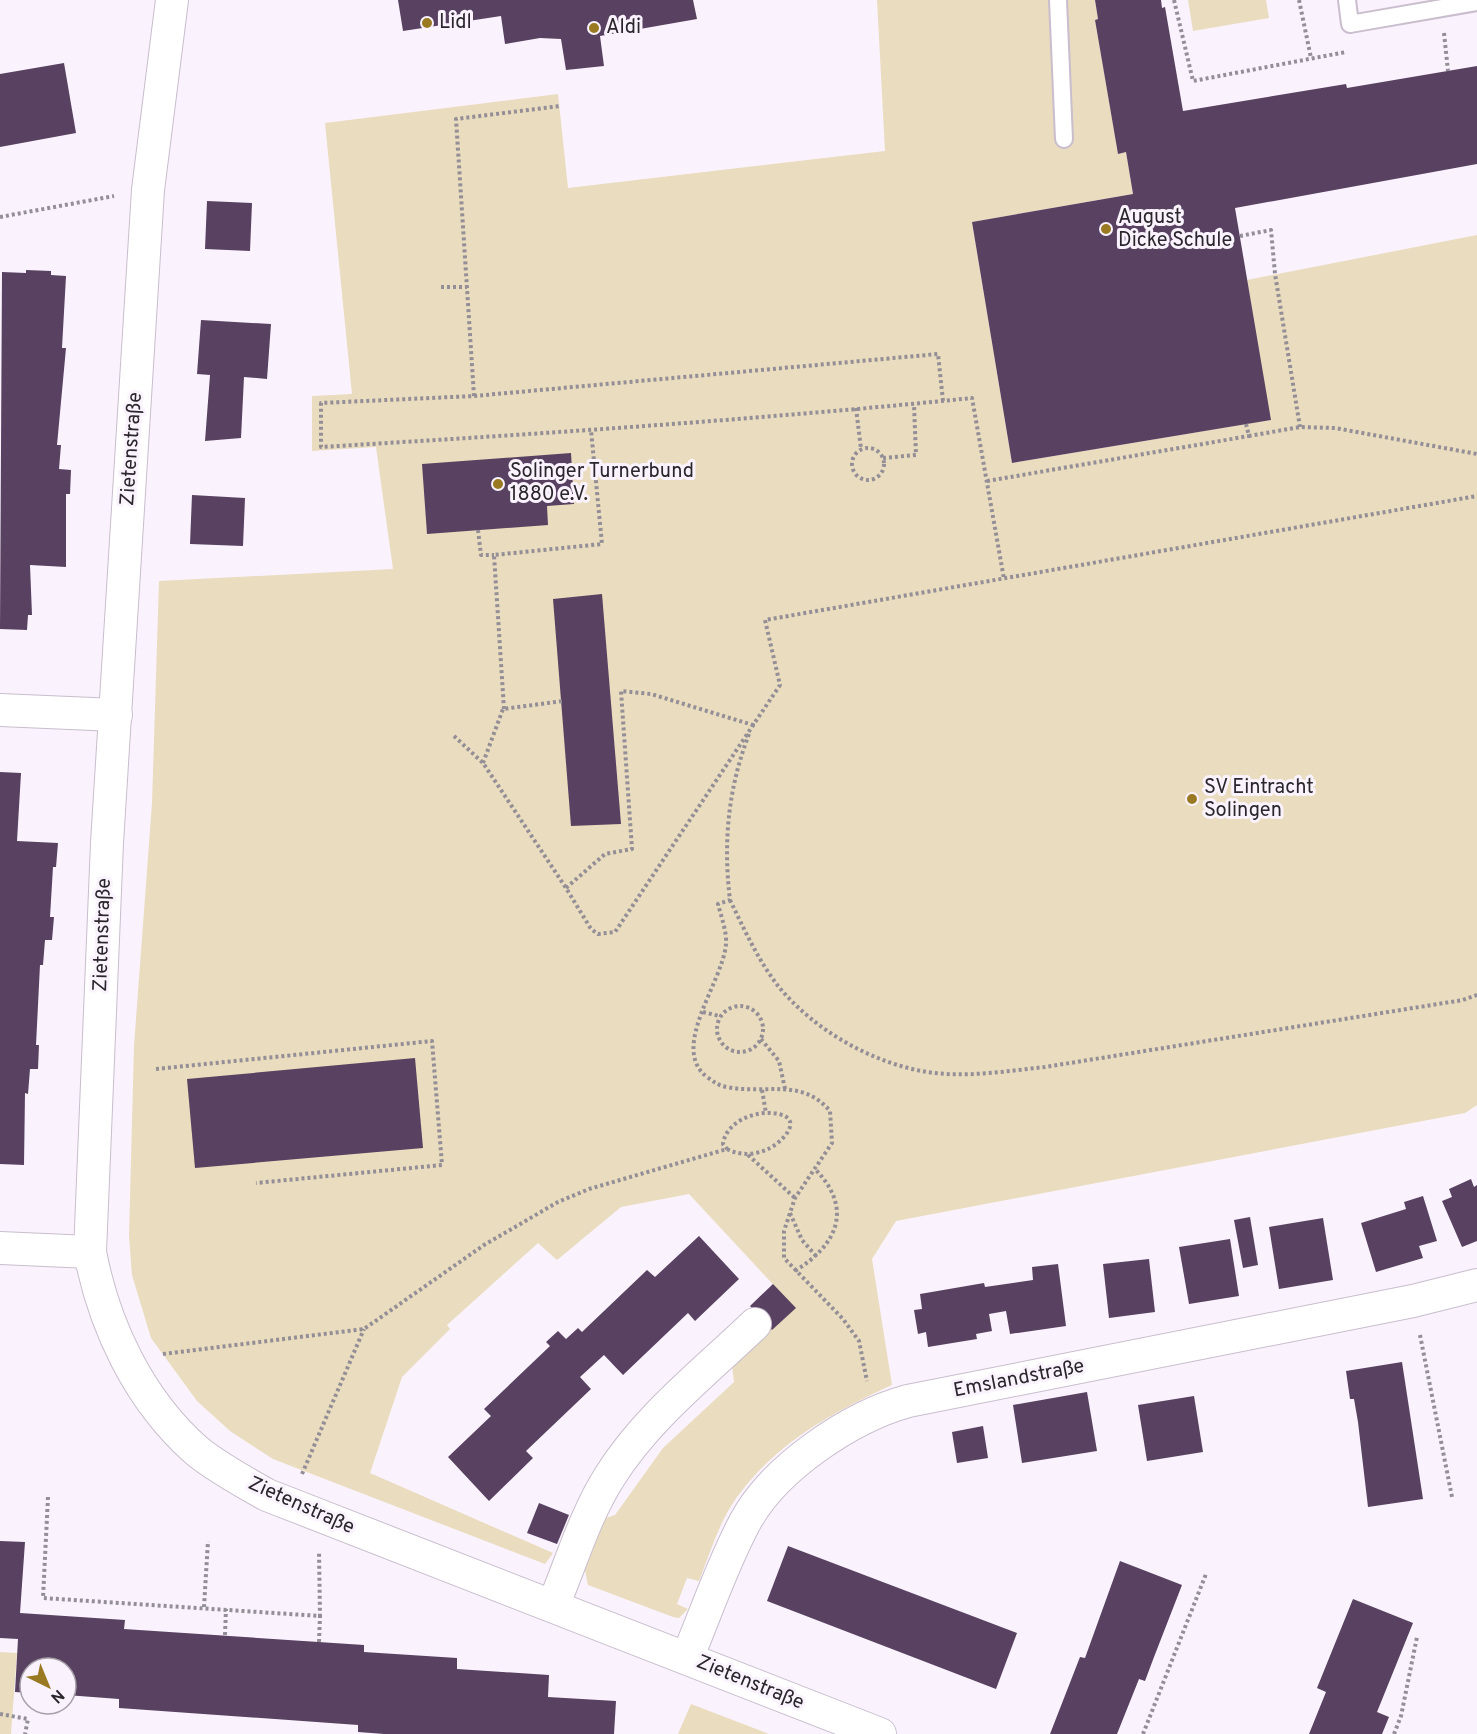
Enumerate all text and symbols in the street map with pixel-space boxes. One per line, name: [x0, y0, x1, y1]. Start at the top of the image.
place label: Lidl: [439, 10, 472, 36]
place label: Aldi: [606, 15, 641, 41]
marker: Lidl: [420, 16, 434, 30]
marker: Aldi: [587, 21, 601, 35]
place label: August Dicke Schule: [1118, 205, 1232, 254]
marker: August Dicke Schule: [1099, 222, 1113, 236]
street label: Zietenstraße: [115, 391, 149, 507]
place label: Solinger Turnerbund 1880 e.V.: [510, 459, 694, 508]
marker: Solinger Turnerbund 1880 e.V.: [491, 477, 505, 491]
place label: SV Eintracht Solingen: [1204, 775, 1314, 824]
marker: SV Eintracht Solingen: [1185, 792, 1199, 806]
street label: Zietenstraße: [88, 878, 118, 992]
street label: Emslandstraße: [951, 1354, 1087, 1404]
street label: Zietenstraße: [244, 1471, 358, 1541]
street label: Zietenstraße: [692, 1650, 808, 1716]
north arrow: [18, 1656, 78, 1716]
text: N: [46, 1684, 68, 1707]

